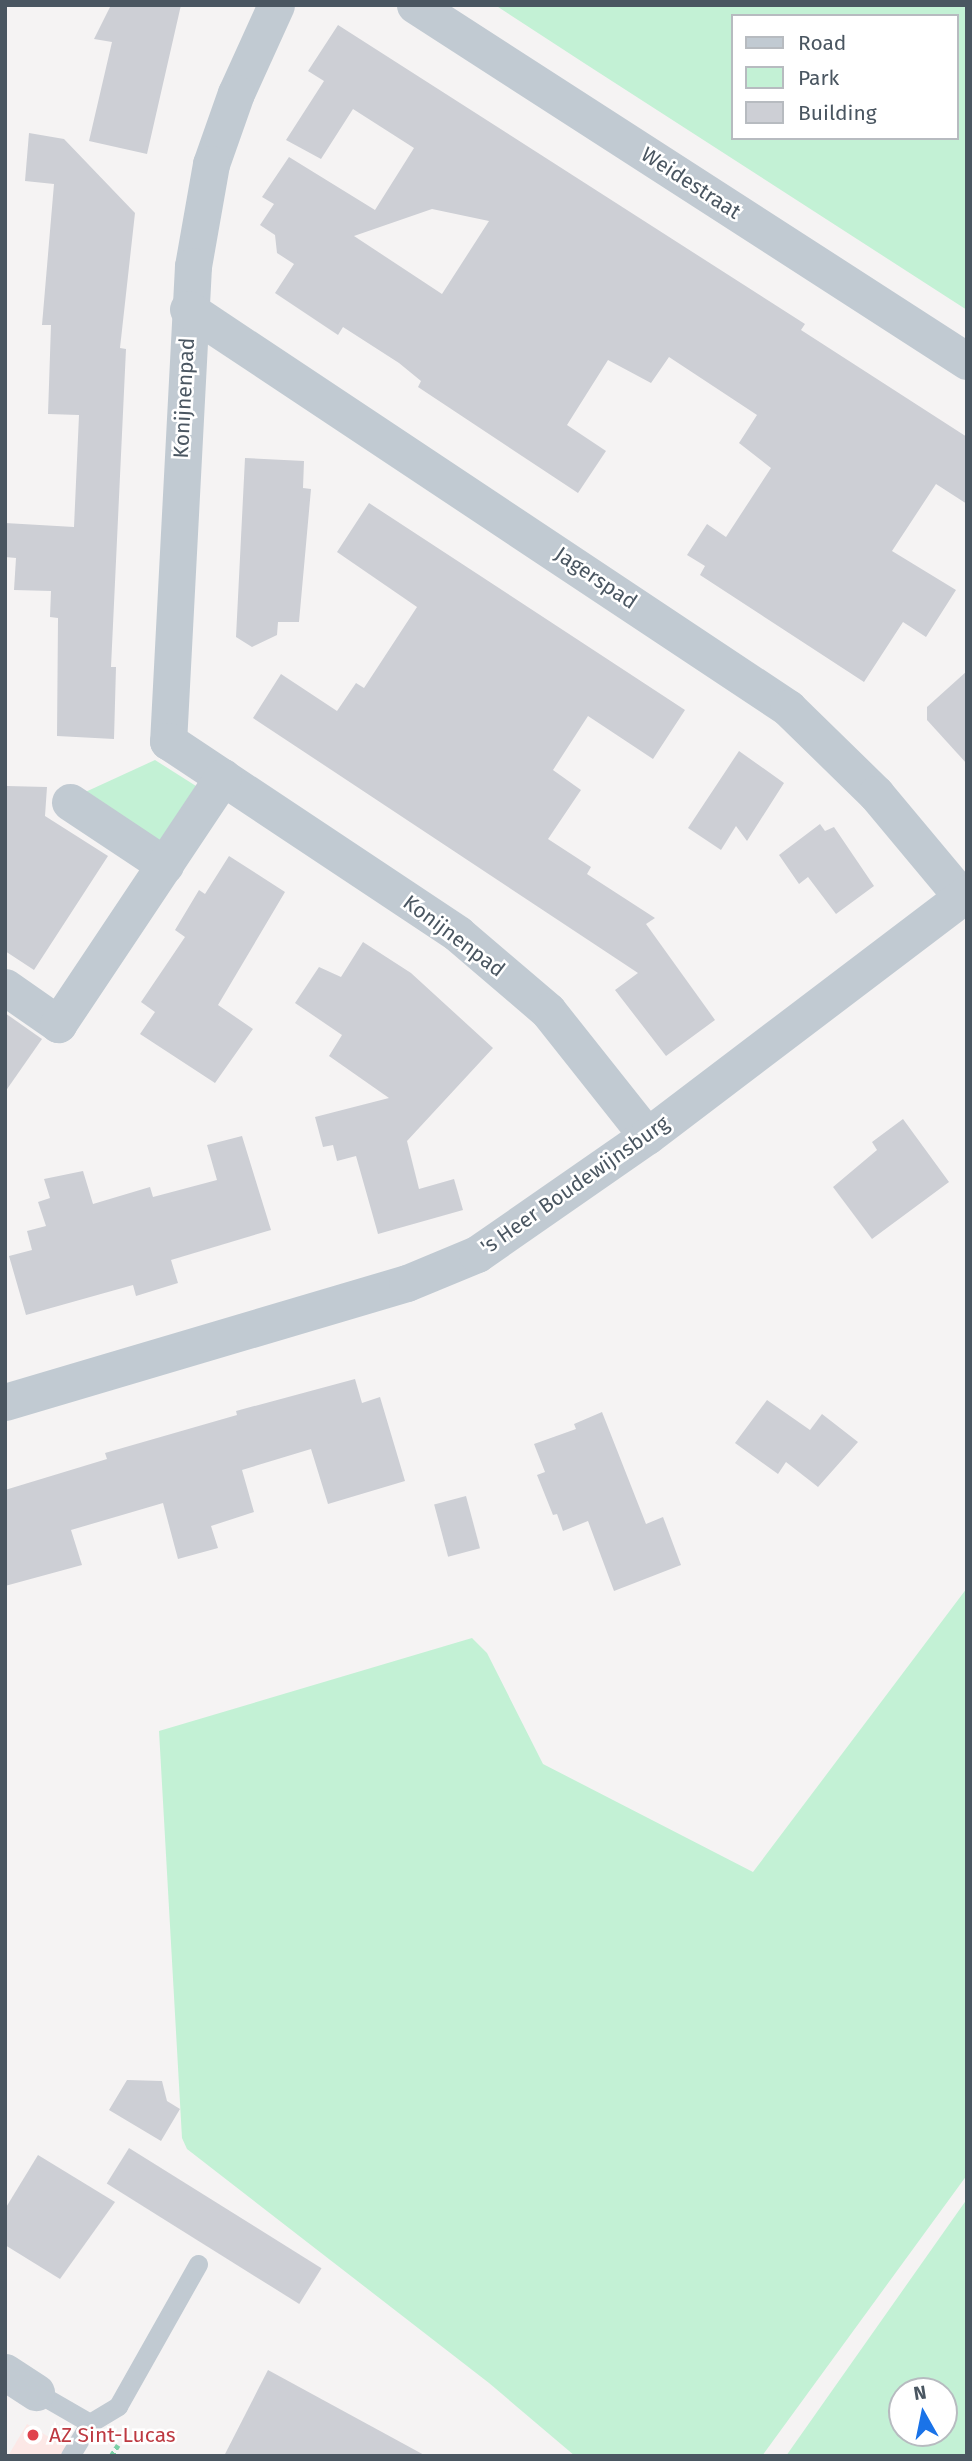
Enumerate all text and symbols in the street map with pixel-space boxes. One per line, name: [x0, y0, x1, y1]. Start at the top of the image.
legend: [730, 14, 958, 140]
text: Road: [798, 30, 846, 56]
text: Park: [798, 65, 839, 91]
text: Building: [798, 100, 877, 126]
street label: Weidestraat: [637, 142, 745, 224]
street label: Konijnenpad: [168, 337, 200, 459]
street label: Jagerspad: [550, 541, 642, 615]
street label: Konijnenpad: [398, 890, 510, 982]
street label: 's Heer Boudewijnsburg: [476, 1110, 674, 1260]
north arrow: [888, 2377, 958, 2447]
text: N: [912, 2380, 928, 2405]
place label: AZ Sint-Lucas: [49, 2422, 176, 2448]
marker: AZ Sint-Lucas: [23, 2425, 43, 2445]

